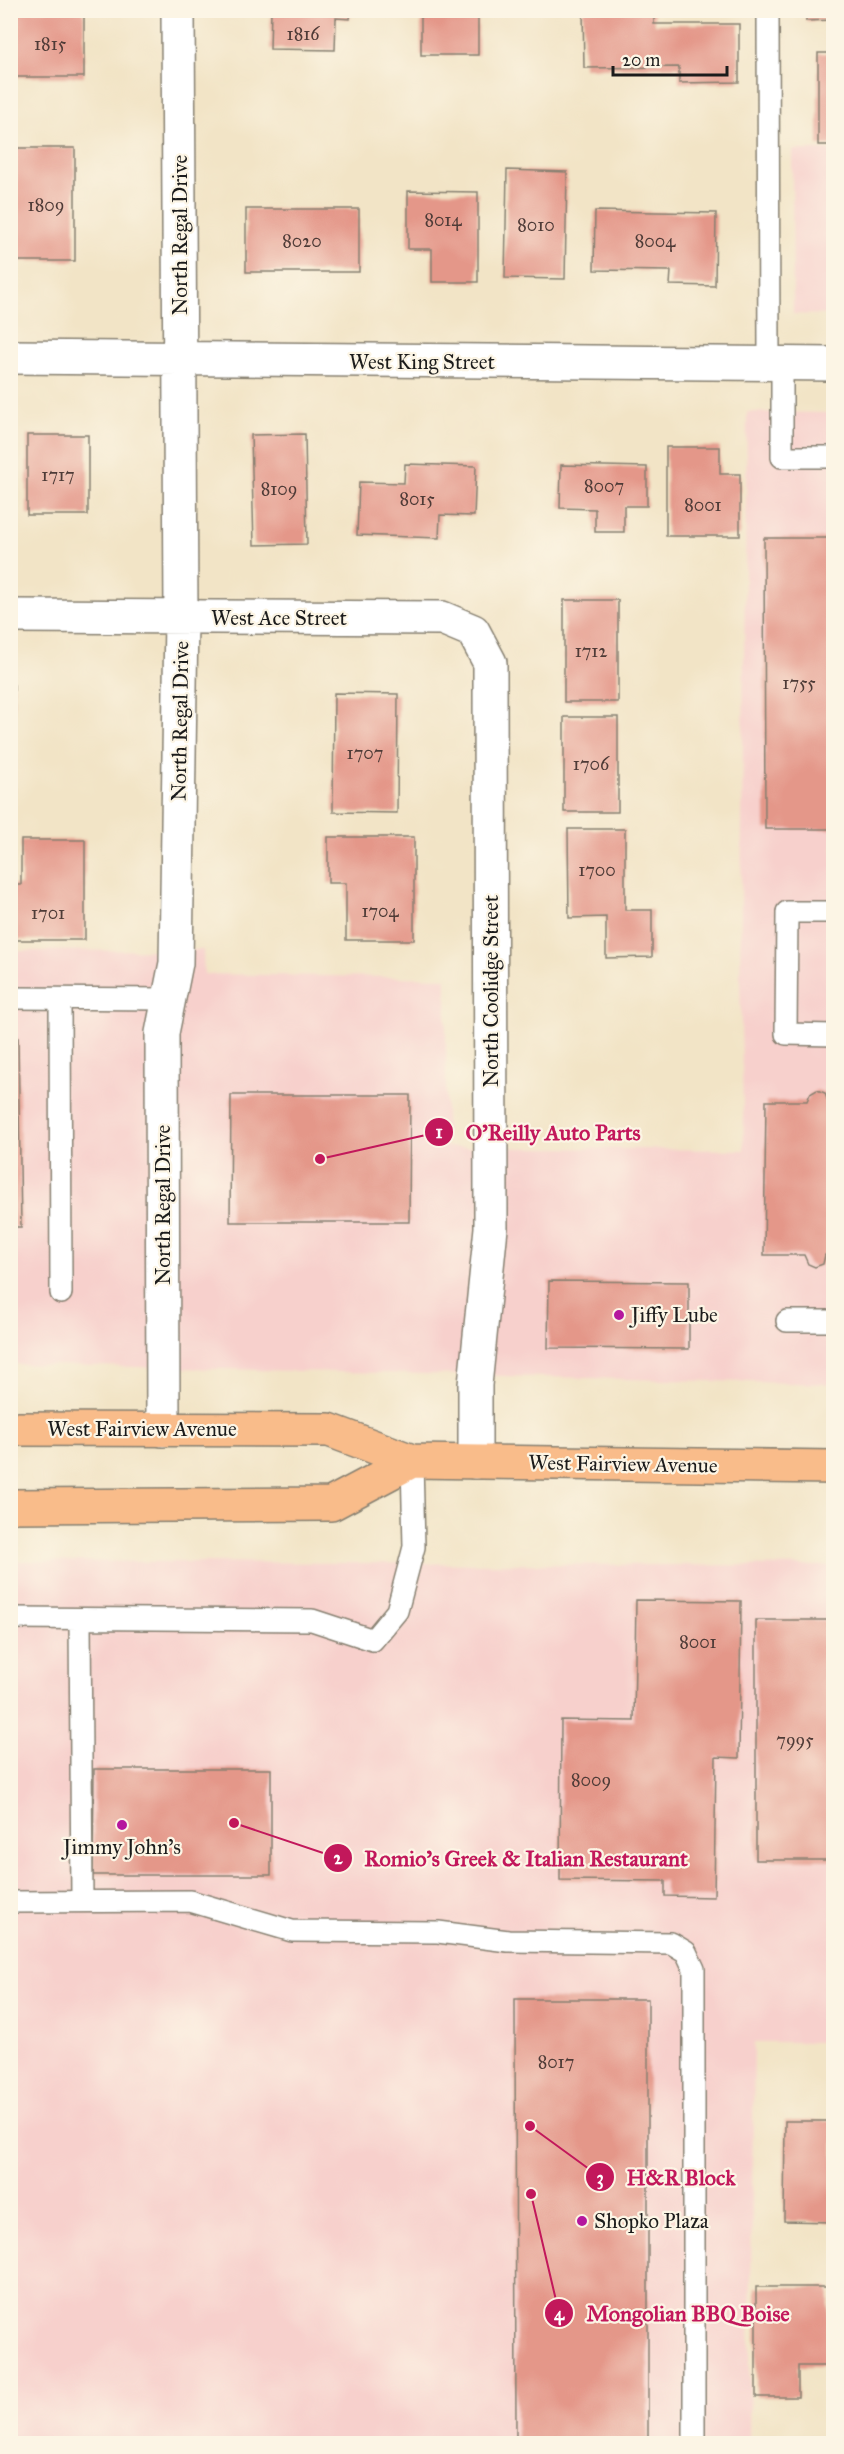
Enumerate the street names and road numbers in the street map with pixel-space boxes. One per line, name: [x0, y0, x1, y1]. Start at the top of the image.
street label: North Regal Drive: [167, 155, 193, 315]
street label: West King Street: [349, 349, 496, 375]
street label: West Ace Street: [211, 605, 347, 631]
street label: North Regal Drive: [166, 640, 194, 801]
street label: North Coolidge Street: [478, 894, 504, 1087]
street label: North Regal Drive: [150, 1125, 176, 1285]
street label: West Fairview Avenue: [47, 1416, 237, 1442]
street label: West Fairview Avenue: [528, 1449, 718, 1479]

